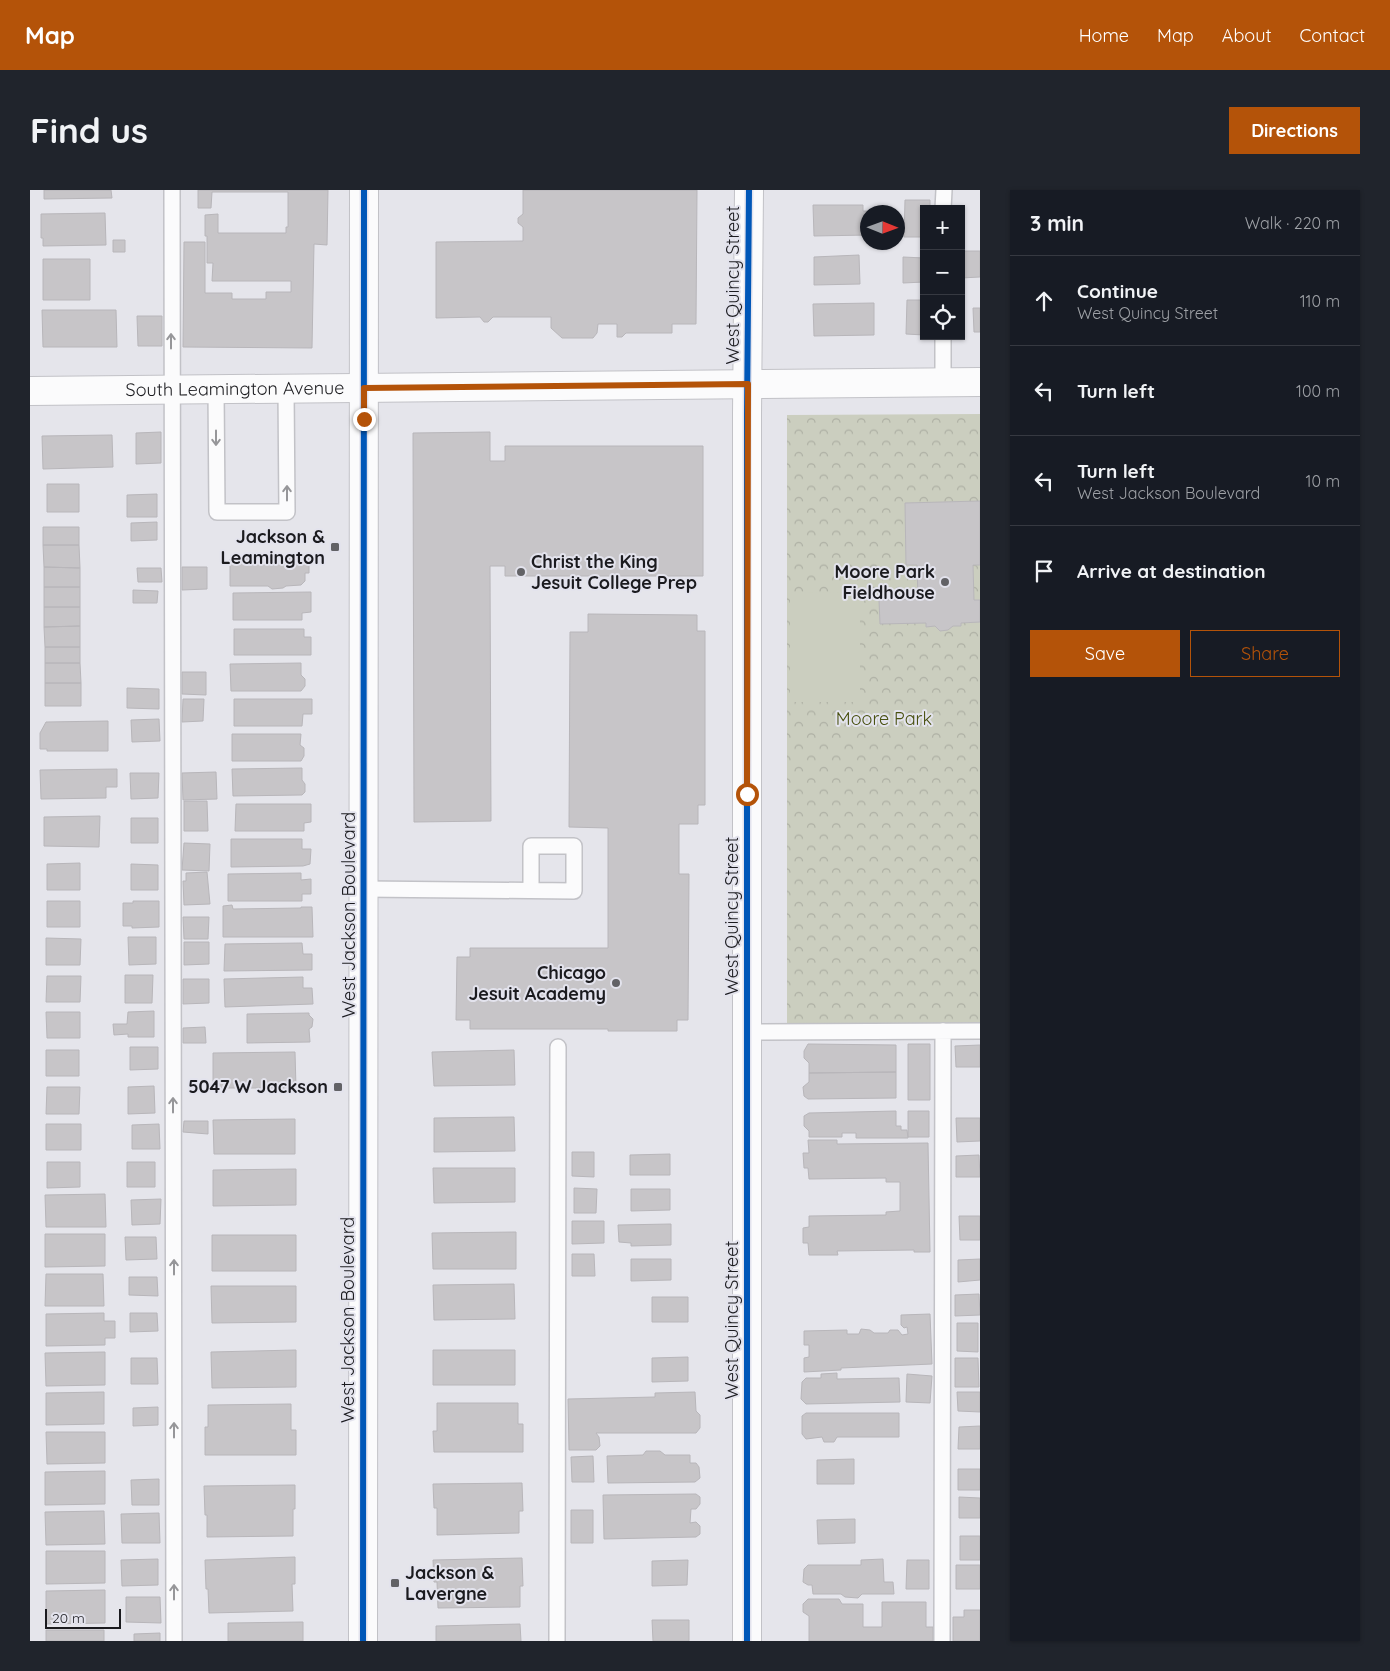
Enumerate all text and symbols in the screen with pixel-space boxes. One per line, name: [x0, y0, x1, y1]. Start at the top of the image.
text: Map: [25, 20, 75, 50]
text: Home: [1079, 24, 1129, 47]
text: Map: [1157, 24, 1194, 47]
text: About: [1222, 24, 1272, 47]
text: Contact: [1300, 24, 1365, 47]
button: Directions: [1229, 107, 1360, 154]
text: Find us: [30, 108, 148, 152]
north arrow: [860, 205, 905, 250]
map controls: [920, 205, 965, 340]
button: +: [920, 205, 965, 250]
street label: West Quincy Street: [721, 206, 744, 364]
text: 3 min: [1030, 210, 1084, 236]
text: Walk · 220 m: [1245, 213, 1340, 233]
button: −: [920, 250, 965, 295]
text: Continue: [1077, 279, 1158, 303]
icon: ahead: [1030, 287, 1058, 315]
text: 110 m: [1300, 291, 1340, 311]
button: locate: [920, 295, 965, 340]
text: West Quincy Street: [1077, 303, 1218, 323]
one-way arrow: [166, 333, 176, 350]
street label: South Leamington Avenue: [125, 376, 345, 401]
icon: left: [1030, 377, 1058, 405]
text: Turn left: [1077, 379, 1155, 403]
text: 100 m: [1296, 381, 1340, 401]
route end: [353, 408, 376, 431]
one-way arrow: [211, 430, 221, 446]
text: Turn left: [1077, 459, 1155, 483]
icon: left: [1030, 467, 1058, 495]
text: 10 m: [1306, 471, 1340, 491]
text: West Jackson Boulevard: [1077, 483, 1260, 503]
one-way arrow: [282, 485, 292, 502]
place label: Jackson & Leamington: [221, 525, 325, 569]
marker: Jackson & Leamington: [329, 541, 341, 553]
place label: Christ the King Jesuit College Prep: [531, 550, 697, 594]
icon: arrive: [1030, 557, 1058, 585]
text: Arrive at destination: [1077, 559, 1266, 583]
place label: Moore Park Fieldhouse: [835, 560, 935, 604]
marker: Christ the King Jesuit College Prep: [515, 566, 527, 578]
marker: Moore Park Fieldhouse: [939, 576, 951, 588]
button: Save: [1030, 630, 1180, 677]
button: Share: [1190, 630, 1340, 677]
park label: Moore Park: [836, 707, 932, 730]
route start: [736, 783, 759, 806]
street label: West Jackson Boulevard: [337, 812, 360, 1018]
street label: West Quincy Street: [720, 837, 743, 995]
place label: Chicago Jesuit Academy: [468, 961, 606, 1005]
marker: Chicago Jesuit Academy: [610, 977, 622, 989]
place label: 5047 W Jackson: [188, 1075, 328, 1098]
marker: 5047 W Jackson: [332, 1081, 344, 1093]
one-way arrow: [168, 1097, 178, 1114]
street label: West Jackson Boulevard: [336, 1217, 359, 1423]
street label: West Quincy Street: [720, 1241, 743, 1399]
one-way arrow: [169, 1260, 178, 1276]
one-way arrow: [169, 1422, 179, 1438]
place label: Jackson & Lavergne: [405, 1561, 494, 1605]
marker: Jackson & Lavergne: [389, 1577, 401, 1589]
one-way arrow: [169, 1585, 179, 1601]
scale bar: [45, 1606, 121, 1629]
text: 20 m: [52, 1609, 85, 1627]

